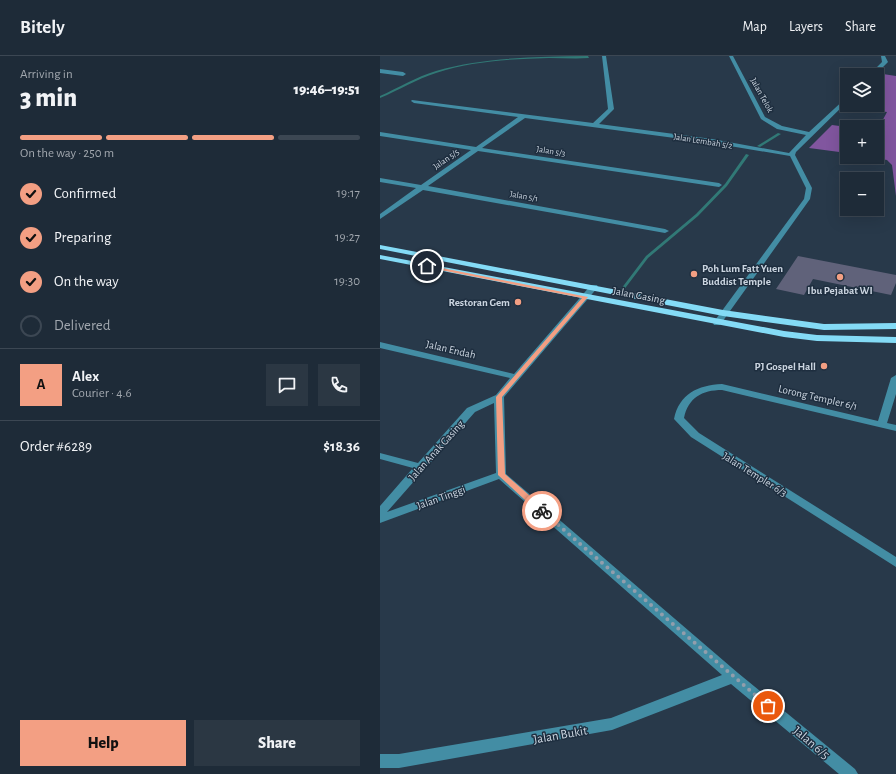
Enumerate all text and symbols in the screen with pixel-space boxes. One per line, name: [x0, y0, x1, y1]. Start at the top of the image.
text: Bitely: [20, 18, 65, 37]
text: Map: [742, 20, 767, 34]
text: Layers: [789, 20, 823, 34]
text: Share: [845, 20, 876, 34]
text: Arriving in: [20, 68, 73, 81]
map controls: [840, 68, 884, 216]
button: layers: [840, 68, 884, 112]
street label: Jalan Telok: [748, 76, 775, 115]
text: 19:46–19:51: [294, 82, 360, 97]
text: 3 min: [20, 85, 77, 111]
button: +: [840, 120, 884, 164]
street label: Jalan Lembah 5/2: [673, 132, 733, 151]
street label: Jalan 5/3: [536, 145, 566, 158]
text: On the way · 250 m: [20, 147, 114, 160]
street label: Jalan 5/5: [432, 147, 461, 171]
button: −: [840, 172, 884, 216]
icon: check: [20, 183, 42, 205]
text: Confirmed: [54, 186, 116, 201]
text: 19:17: [337, 187, 360, 200]
street label: Jalan 5/1: [509, 190, 539, 203]
icon: check: [20, 227, 42, 249]
text: Preparing: [54, 230, 111, 245]
text: 19:27: [335, 231, 360, 244]
pin: [410, 249, 444, 283]
icon: home: [416, 255, 438, 277]
place label: Poh Lum Fatt Yuen Buddist Temple: [702, 263, 783, 287]
marker: Poh Lum Fatt Yuen Buddist Temple: [689, 269, 699, 279]
icon: check: [20, 271, 42, 293]
marker: Ibu Pejabat WI: [835, 272, 845, 282]
text: On the way: [54, 274, 119, 289]
text: 19:30: [334, 275, 360, 288]
street label: Jalan Gasing: [612, 285, 666, 306]
place label: Ibu Pejabat WI: [807, 285, 873, 296]
place label: Restoran Gem: [449, 297, 510, 308]
marker: Restoran Gem: [513, 297, 523, 307]
text: Delivered: [54, 318, 111, 333]
street label: Jalan Endah: [425, 338, 477, 361]
place label: PJ Gospel Hall: [755, 361, 816, 372]
marker: PJ Gospel Hall: [819, 361, 829, 371]
button: chat: [266, 364, 308, 406]
button: phone: [318, 364, 360, 406]
text: Alex: [72, 369, 99, 384]
text: A: [36, 377, 46, 392]
street label: Lorong Templer 6/1: [777, 383, 858, 412]
text: Courier · 4.6: [72, 387, 132, 400]
street label: Jalan Anak Gasing: [407, 418, 467, 482]
text: Order #6289: [20, 439, 92, 454]
text: $18.36: [323, 439, 360, 454]
street label: Jalan Templer 6/3: [721, 450, 789, 499]
street label: Jalan Tinggi: [416, 484, 467, 511]
courier: [522, 491, 562, 531]
icon: bike: [531, 500, 553, 522]
pin: [751, 689, 785, 723]
icon: bag: [757, 695, 779, 717]
button: Help: [20, 720, 186, 766]
button: Share: [194, 720, 360, 766]
street label: Jalan Bukit: [532, 724, 588, 747]
street label: Jalan 6/5: [790, 724, 832, 762]

